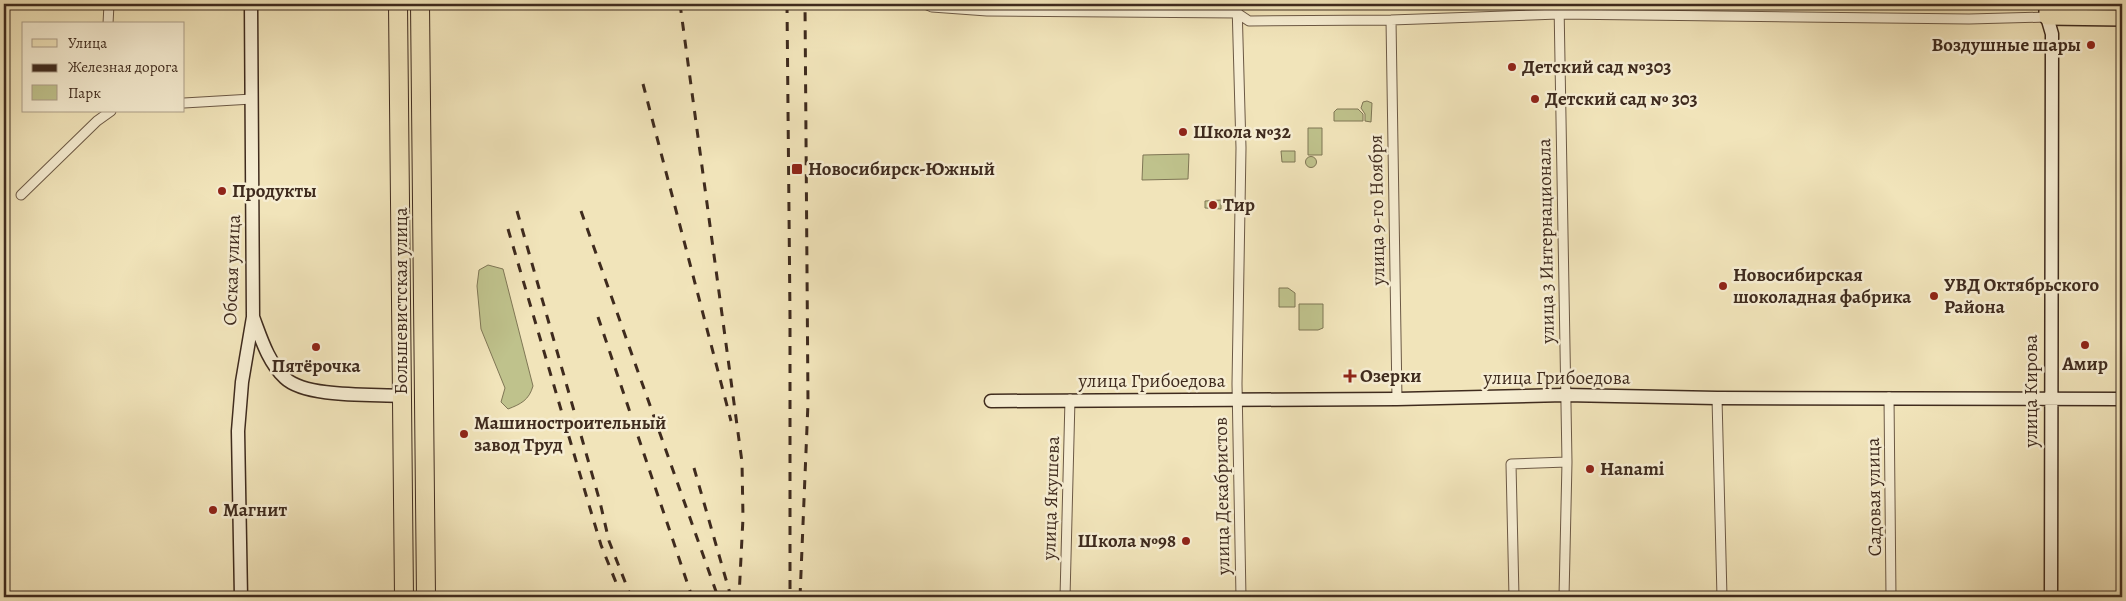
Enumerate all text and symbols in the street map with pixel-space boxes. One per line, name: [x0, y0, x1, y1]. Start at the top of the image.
legend: [22, 22, 185, 112]
place label: Воздушные шары: [1931, 32, 2081, 58]
text: Улица: [68, 33, 107, 53]
marker: Воздушные шары: [2085, 39, 2097, 51]
place label: Детский сад №303: [1522, 54, 1671, 80]
text: Железная дорога: [68, 57, 178, 77]
marker: Детский сад №303: [1506, 61, 1518, 73]
text: Парк: [68, 83, 101, 103]
place label: Детский сад № 303: [1545, 86, 1698, 112]
marker: Детский сад № 303: [1529, 93, 1541, 105]
place label: Школа №32: [1193, 119, 1291, 145]
marker: Школа №32: [1177, 126, 1189, 138]
street label: улица 9-го Ноября: [1363, 135, 1391, 286]
street label: улица 3 Интернационала: [1531, 138, 1561, 345]
place label: Новосибирск-Южный: [808, 156, 995, 182]
marker: Новосибирск-Южный: [790, 162, 804, 176]
place label: Продукты: [232, 178, 317, 204]
marker: Продукты: [216, 185, 228, 197]
place label: Тир: [1223, 192, 1255, 218]
marker: Тир: [1207, 199, 1219, 211]
street label: Большевистская улица: [388, 207, 414, 395]
street label: Обская улица: [217, 214, 247, 326]
place label: Новосибирская шоколадная фабрика: [1733, 262, 1912, 310]
place label: УВД Октябрьского Района: [1944, 272, 2099, 320]
marker: Новосибирская шоколадная фабрика: [1717, 280, 1729, 292]
marker: УВД Октябрьского Района: [1928, 290, 1940, 302]
street label: улица Кирова: [2018, 334, 2044, 448]
marker: Амир: [2079, 339, 2091, 351]
marker: Пятёрочка: [310, 341, 322, 353]
place label: Амир: [2061, 351, 2108, 377]
place label: Пятёрочка: [271, 353, 362, 379]
place label: Озерки: [1360, 363, 1422, 389]
street label: улица Грибоедова: [1483, 365, 1631, 391]
street label: улица Грибоедова: [1078, 368, 1226, 394]
marker: Озерки: [1344, 370, 1356, 382]
place label: Машиностроительный завод Труд: [474, 410, 666, 458]
street label: улица Декабристов: [1208, 417, 1236, 576]
marker: Машиностроительный завод Труд: [458, 428, 470, 440]
street label: улица Якушева: [1036, 435, 1066, 562]
street label: Садовая улица: [1860, 437, 1888, 557]
place label: Hanami: [1600, 456, 1665, 482]
marker: Hanami: [1584, 463, 1596, 475]
place label: Магнит: [223, 497, 288, 523]
marker: Магнит: [207, 504, 219, 516]
place label: Школа №98: [1078, 528, 1176, 554]
marker: Школа №98: [1180, 535, 1192, 547]

